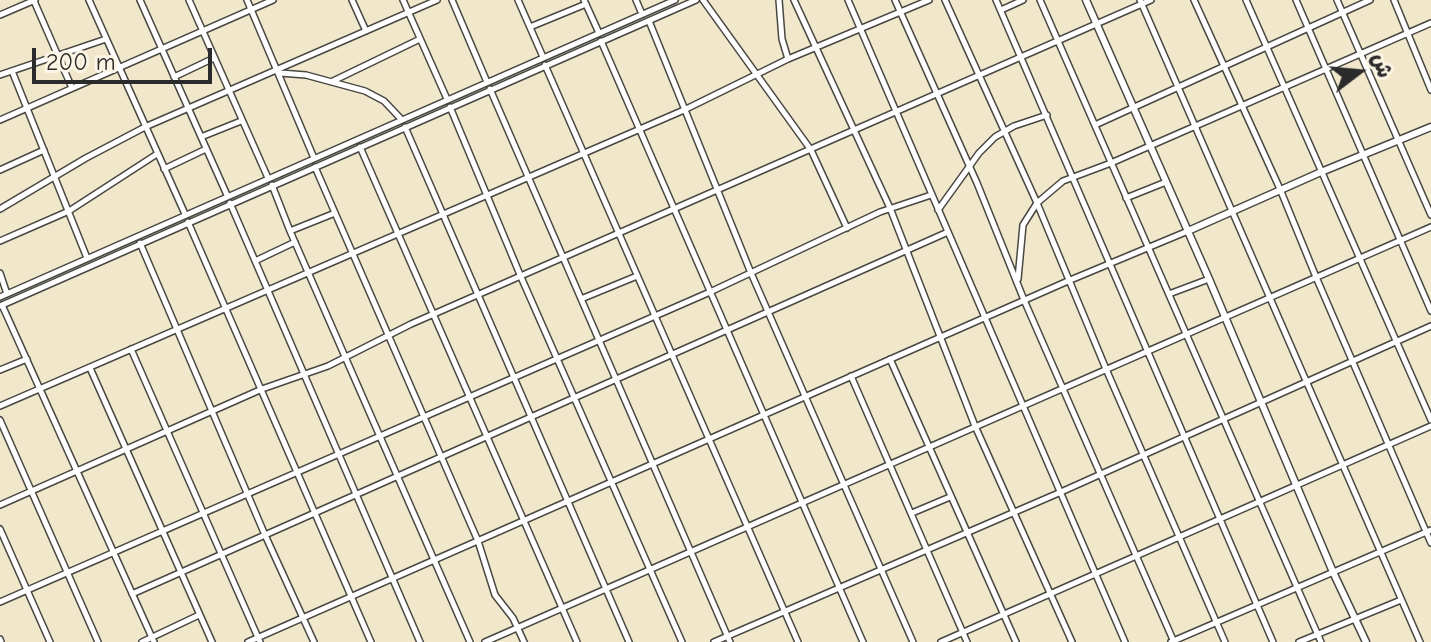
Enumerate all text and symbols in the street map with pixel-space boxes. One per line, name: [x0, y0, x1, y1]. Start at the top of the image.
scale bar: [36, 32, 216, 82]
north arrow: [1319, 32, 1399, 112]
text: 200 m: [46, 48, 116, 76]
text: ش: [1366, 50, 1398, 81]

